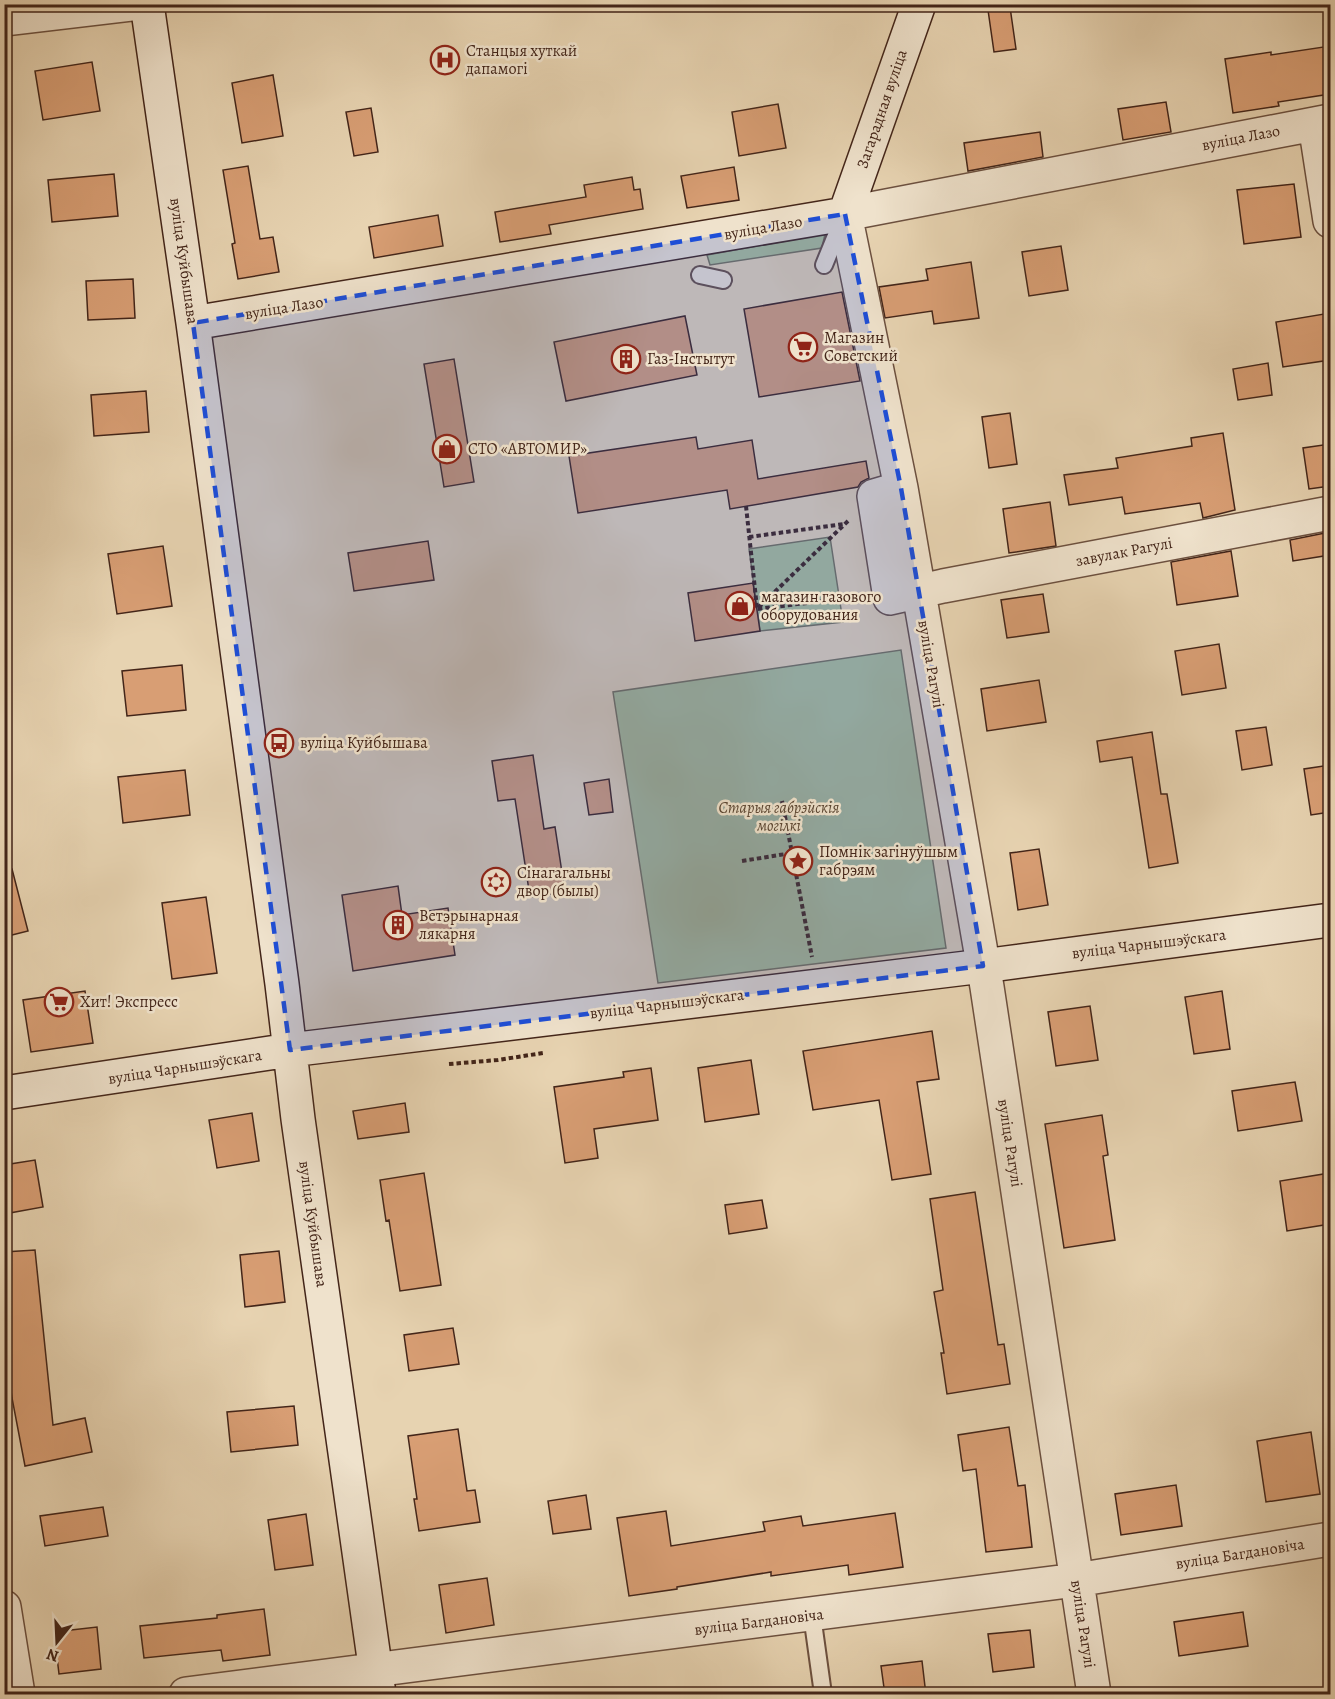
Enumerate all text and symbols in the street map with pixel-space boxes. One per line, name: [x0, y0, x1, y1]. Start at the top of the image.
place label: Станцыя хуткай дапамогі: [465, 40, 577, 80]
hospital icon: Станцыя хуткай дапамогі: [429, 44, 461, 76]
street label: Загарадная вуліца: [851, 46, 913, 172]
street label: вуліца Лазо: [1200, 120, 1282, 156]
street label: вуліца Куйбышава: [164, 196, 204, 326]
street label: вуліца Лазо: [722, 210, 804, 246]
street label: вуліца Лазо: [243, 291, 325, 325]
place label: Магазин Советский: [824, 327, 898, 367]
supermarket icon: Магазин Советский: [787, 331, 819, 363]
building icon: Газ-Інстытут: [610, 343, 642, 375]
place label: Газ-Інстытут: [647, 348, 735, 370]
shop icon: СТО «АВТОМИР»: [431, 433, 463, 465]
place label: СТО «АВТОМИР»: [468, 438, 587, 460]
street label: завулак Рагулі: [1074, 532, 1174, 572]
place label: магазин газового оборудования: [761, 586, 881, 626]
shop icon: магазин газового оборудования: [724, 590, 756, 622]
street label: вуліца Рагулі: [912, 618, 950, 710]
bus stop icon: вуліца Куйбышава: [263, 727, 295, 759]
place label: вуліца Куйбышава: [300, 732, 428, 754]
park label: Старыя габрэйскія могілкі: [719, 797, 839, 837]
place label: Помнік загінуўшым габрэям: [819, 841, 958, 881]
place icon: Помнік загінуўшым габрэям: [782, 845, 814, 877]
place label: Сінагагальны двор (былы): [516, 862, 611, 902]
synagogue icon: Сінагагальны двор (былы): [480, 866, 512, 898]
place label: Ветэрынарная лякарня: [419, 905, 519, 945]
building icon: Ветэрынарная лякарня: [382, 909, 414, 941]
street label: вуліца Чарнышэўскага: [1071, 924, 1228, 964]
street label: вуліца Чарнышэўскага: [589, 984, 746, 1024]
supermarket icon: Хит! Экспресс: [43, 986, 75, 1018]
place label: Хит! Экспресс: [80, 991, 178, 1013]
street label: вуліца Чарнышэўскага: [107, 1044, 264, 1090]
street label: вуліца Рагулі: [992, 1097, 1028, 1189]
street label: вуліца Куйбышава: [293, 1159, 333, 1289]
street label: вуліца Багдановіча: [1174, 1533, 1307, 1575]
street label: вуліца Рагулі: [1065, 1578, 1101, 1670]
street label: вуліца Багдановіча: [693, 1603, 826, 1641]
north arrow: [27, 1612, 87, 1672]
text: N: [43, 1643, 62, 1668]

